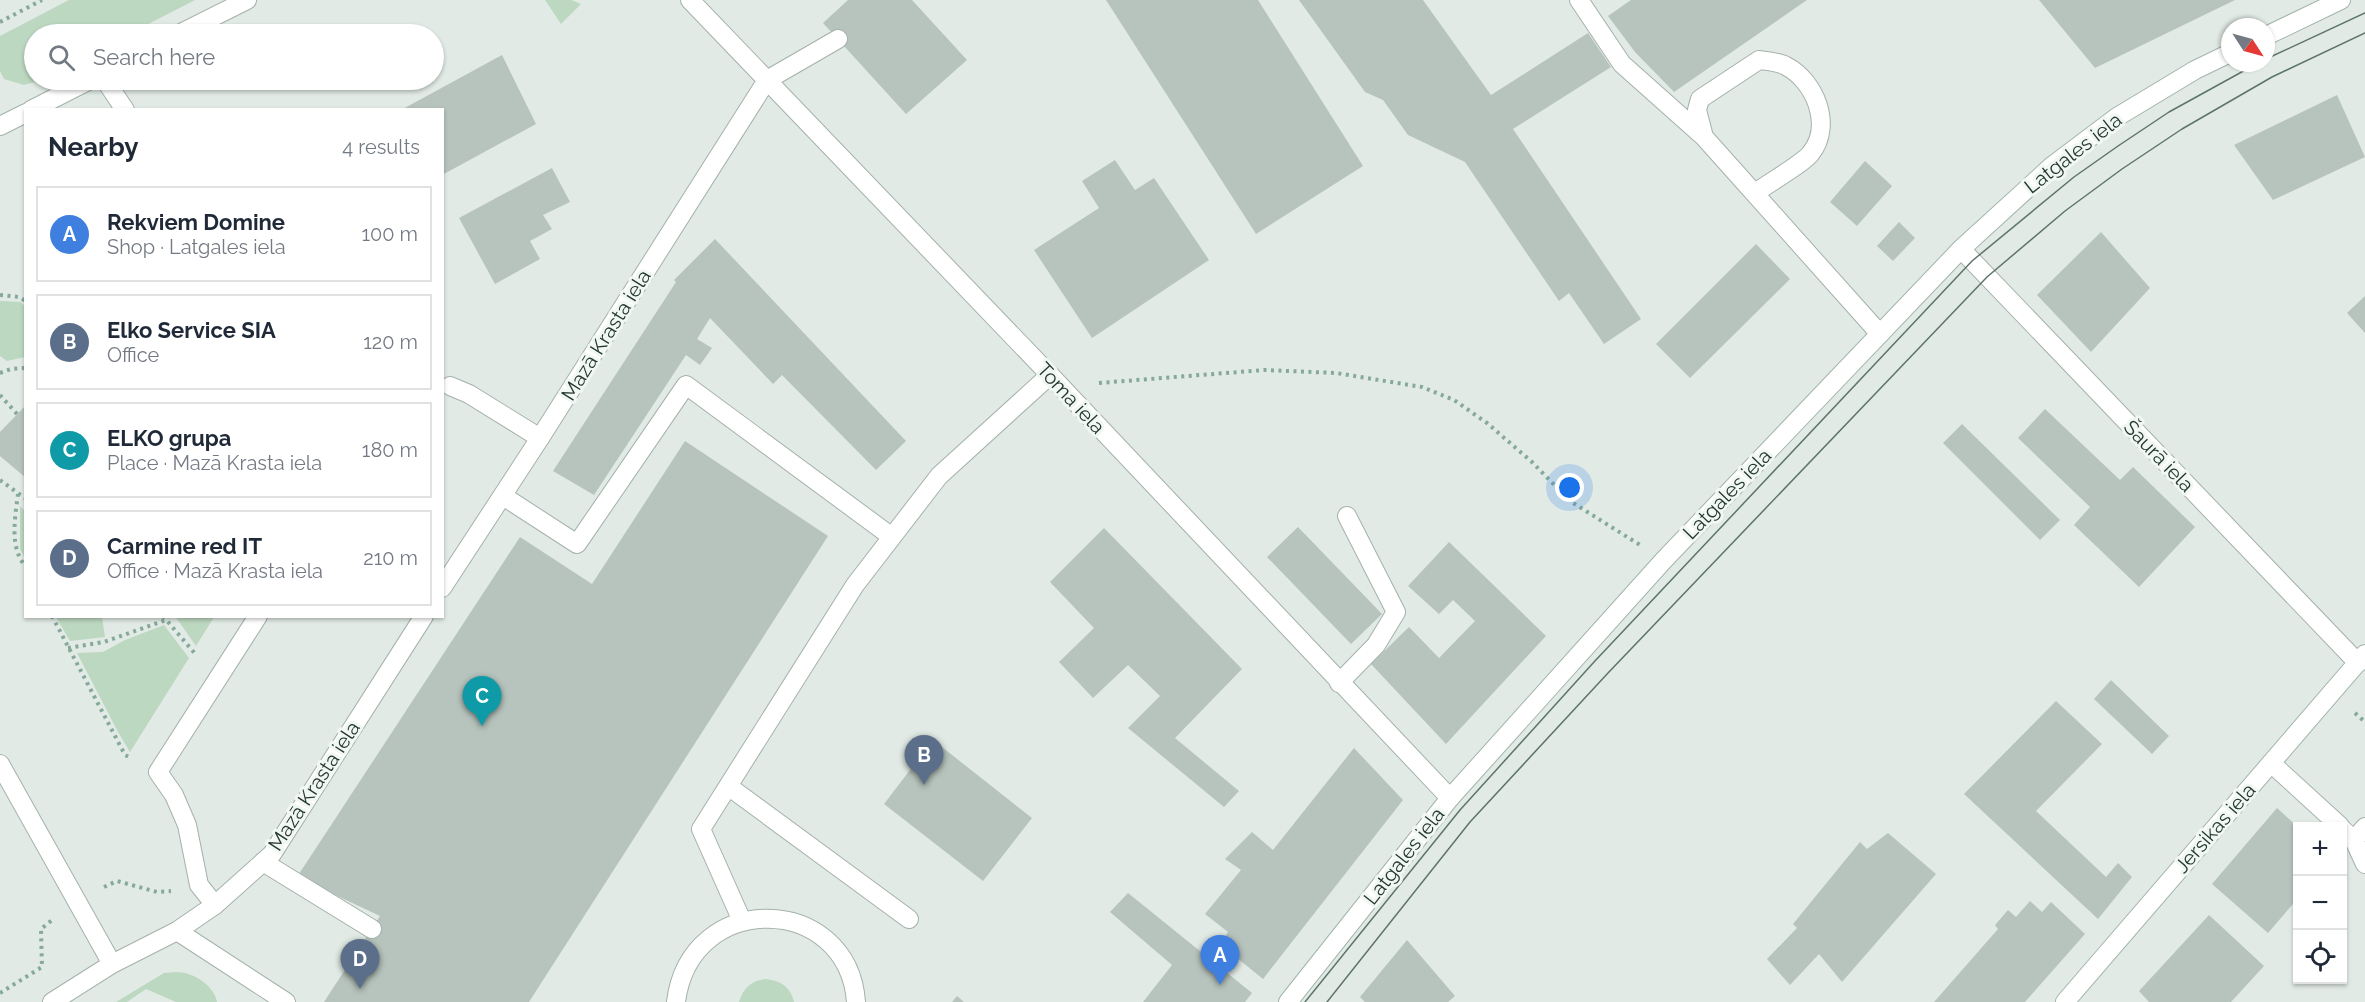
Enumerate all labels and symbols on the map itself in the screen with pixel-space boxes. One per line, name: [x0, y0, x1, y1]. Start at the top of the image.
north arrow: [2221, 18, 2275, 72]
street label: Latgales iela: [2020, 108, 2126, 198]
street label: Mazā Krasta iela: [556, 265, 656, 405]
street label: Toma iela: [1032, 357, 1110, 439]
street label: Šaurā iela: [2119, 414, 2200, 497]
street label: Latgales iela: [1678, 444, 1776, 544]
your location: [1555, 473, 1584, 502]
pin: C: [462, 676, 502, 726]
street label: Mazā Krasta iela: [263, 717, 365, 855]
pin: B: [904, 736, 944, 785]
street label: Jersikas iela: [2170, 778, 2260, 878]
street label: Latgales iela: [1359, 803, 1449, 909]
pin: A: [1200, 936, 1240, 985]
pin: D: [340, 940, 380, 989]

